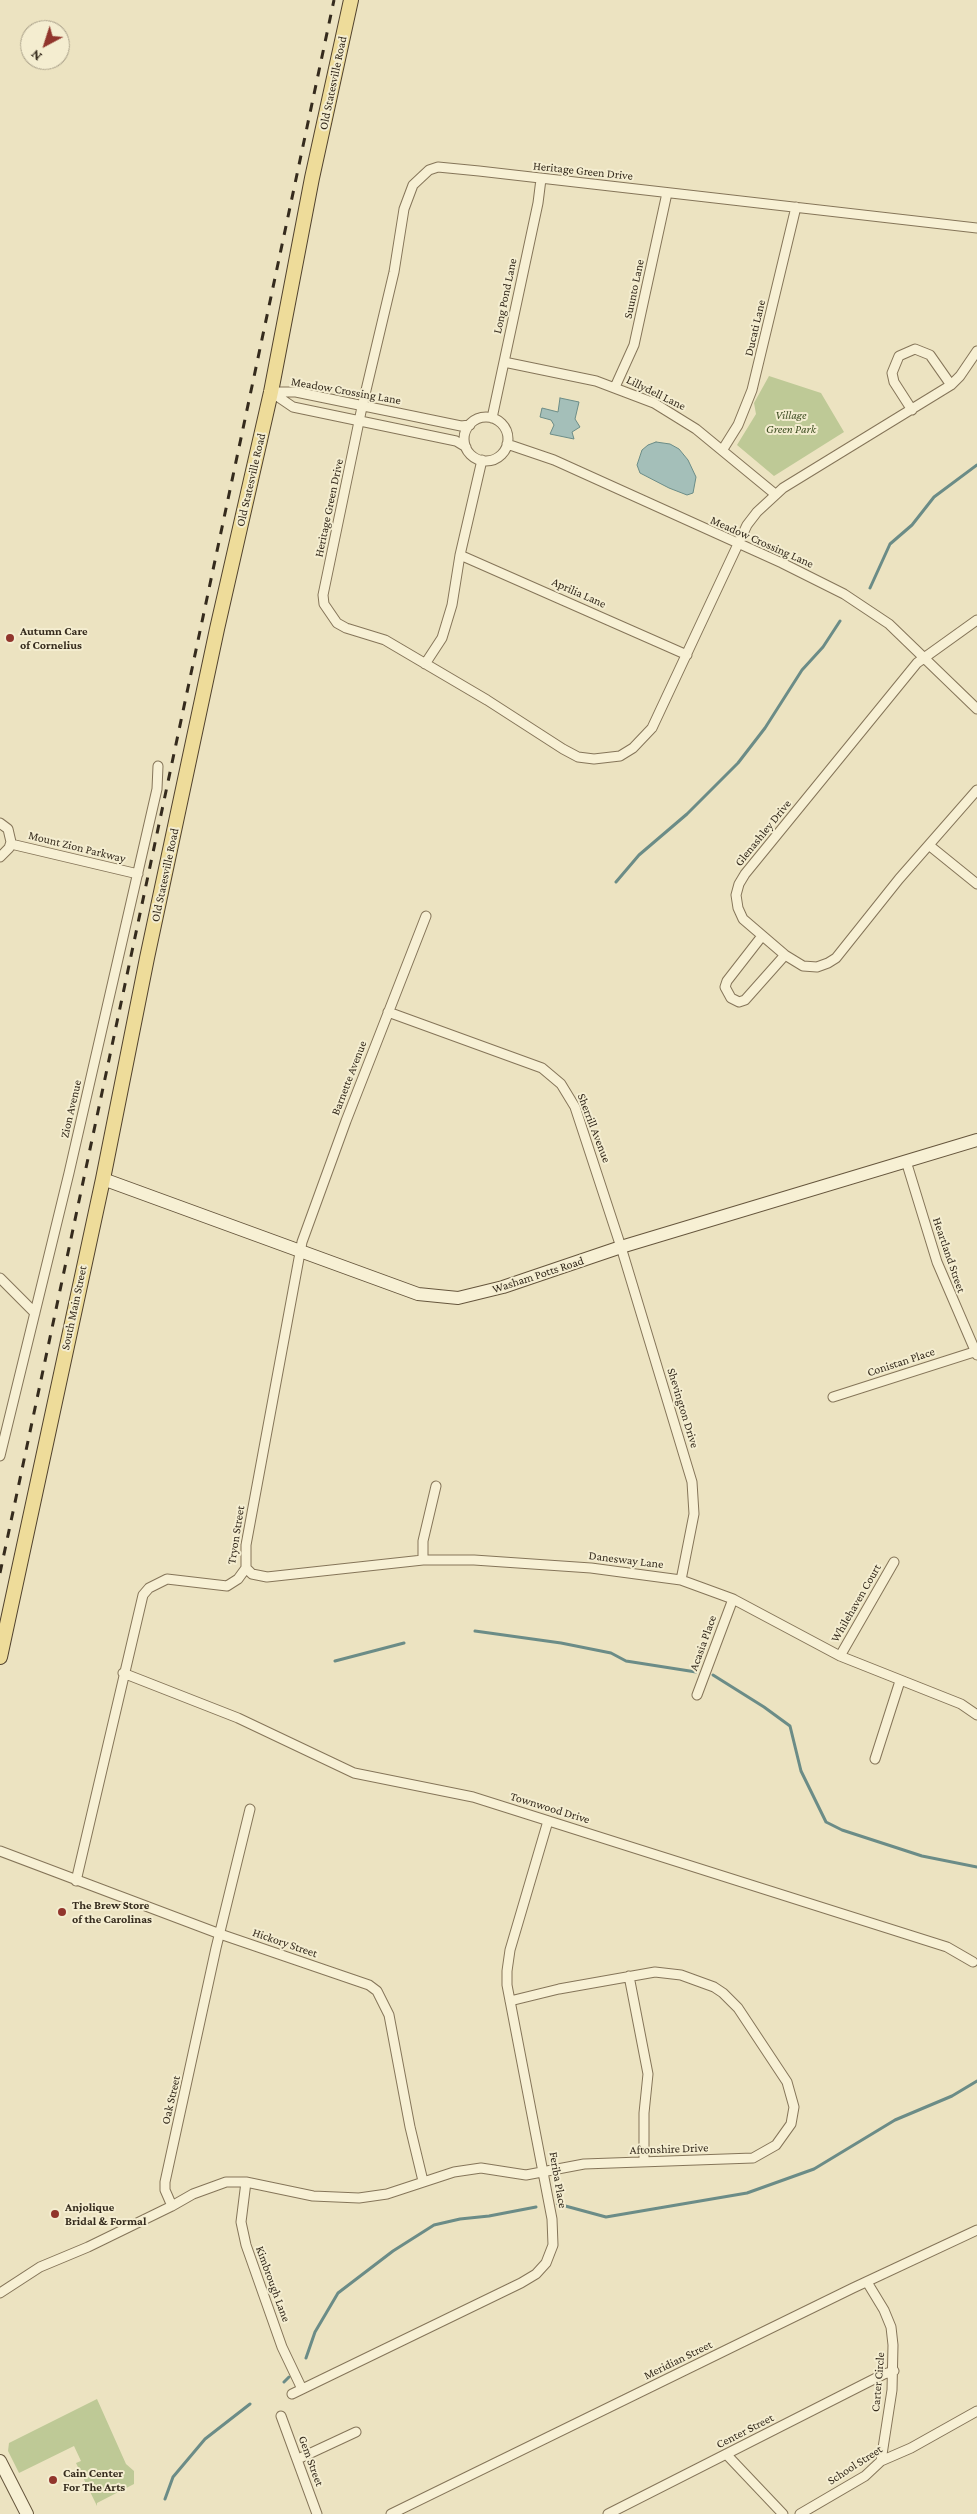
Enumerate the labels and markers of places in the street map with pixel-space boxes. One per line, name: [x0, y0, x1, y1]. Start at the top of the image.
place label: Autumn Care of Cornelius: [20, 624, 87, 652]
marker: Autumn Care of Cornelius: [4, 632, 16, 644]
place label: The Brew Store of the Carolinas: [72, 1898, 152, 1926]
marker: The Brew Store of the Carolinas: [56, 1906, 68, 1918]
place label: Anjolique Bridal & Formal: [65, 2200, 146, 2228]
marker: Anjolique Bridal & Formal: [49, 2208, 61, 2220]
place label: Cain Center For The Arts: [63, 2466, 125, 2494]
marker: Cain Center For The Arts: [47, 2474, 59, 2486]

